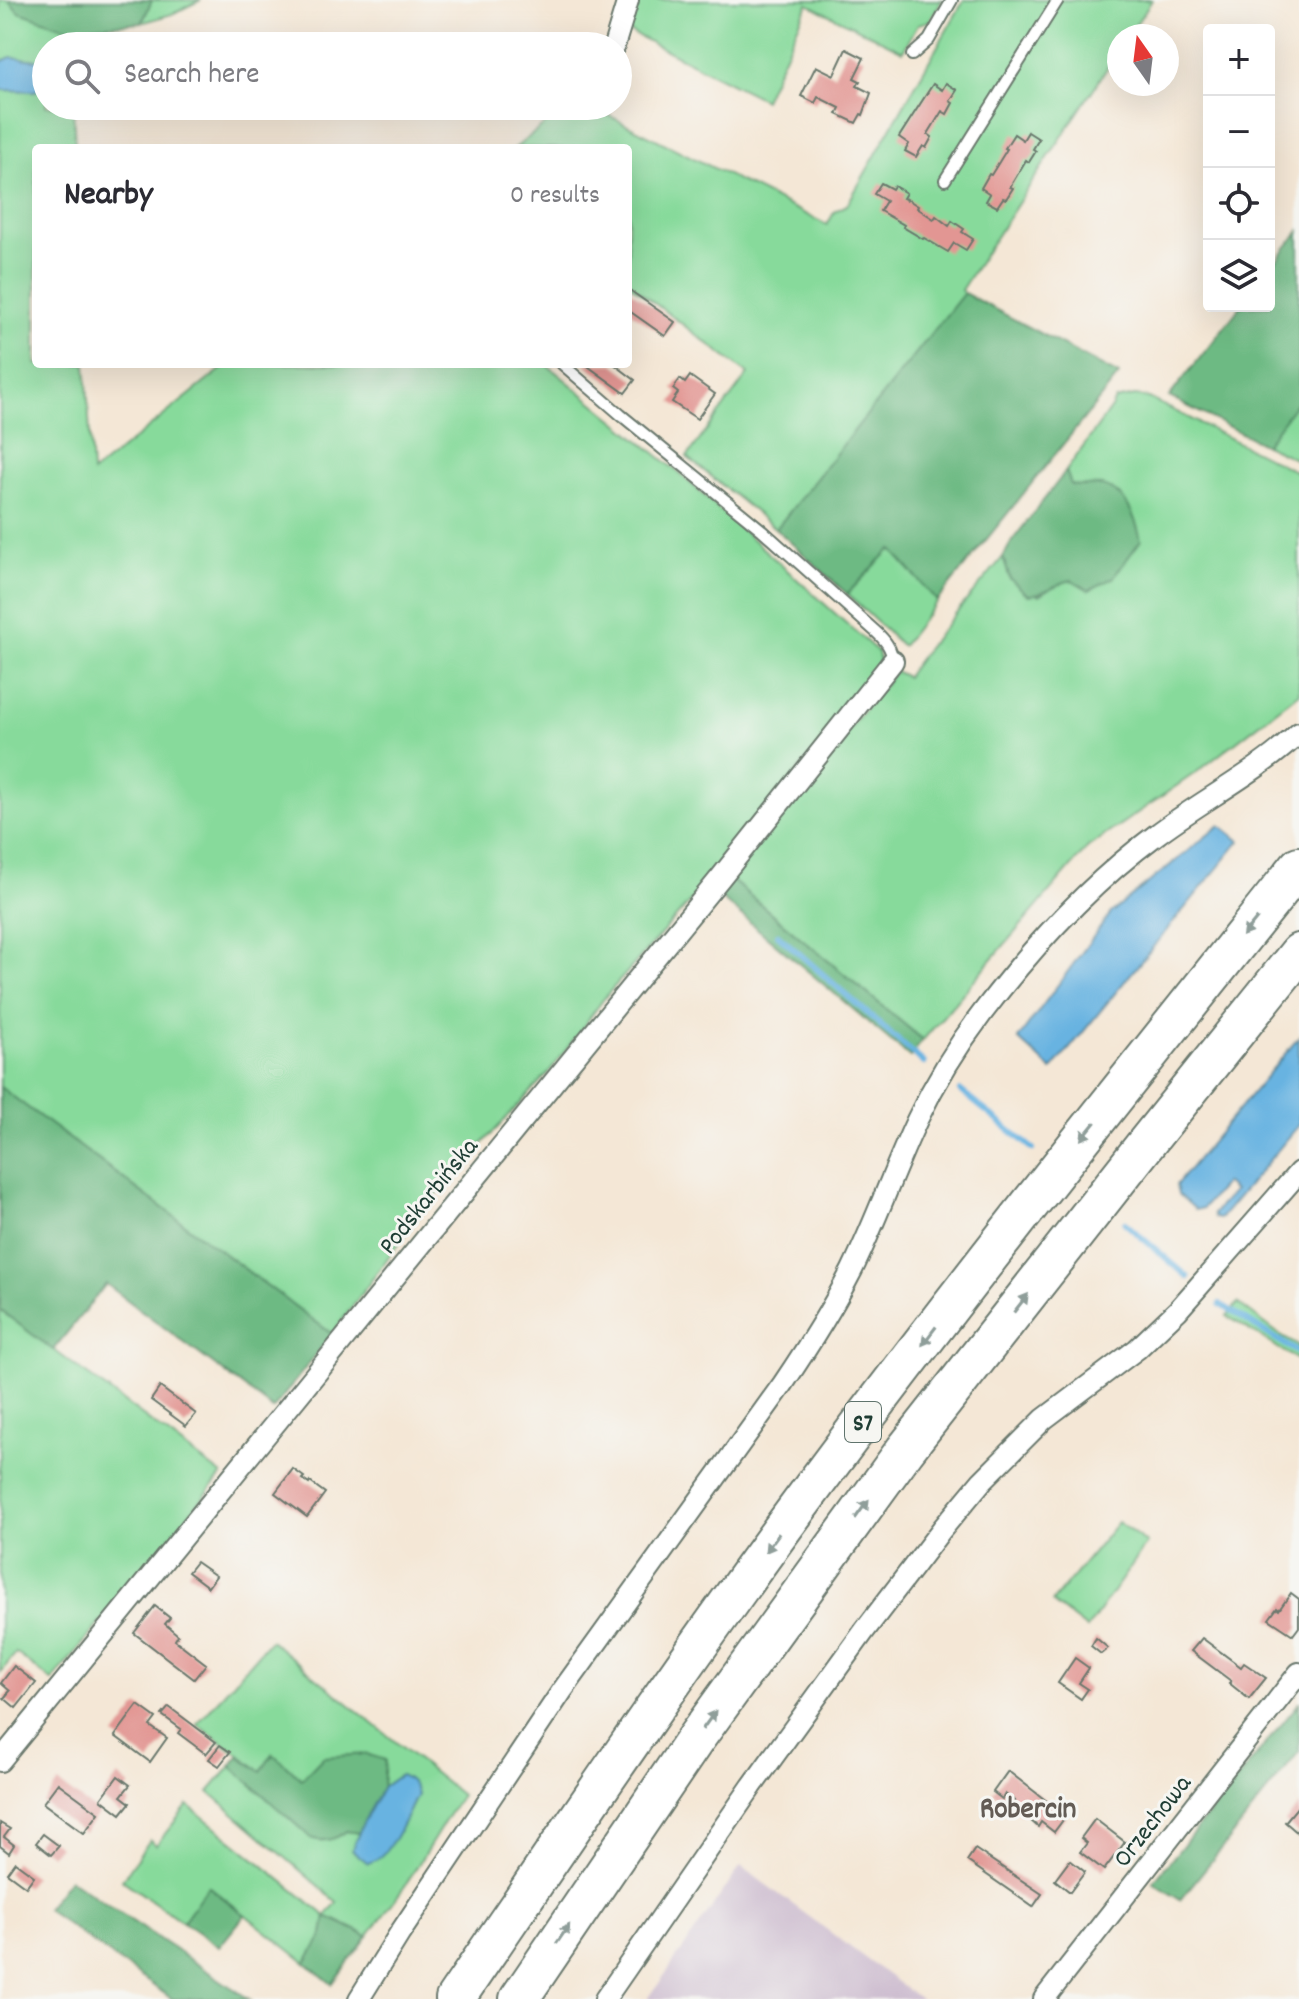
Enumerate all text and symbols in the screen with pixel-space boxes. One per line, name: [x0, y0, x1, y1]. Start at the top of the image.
north arrow: [1107, 24, 1179, 96]
map controls: [1203, 24, 1275, 312]
button: +: [1203, 24, 1275, 96]
search box: [32, 32, 632, 120]
icon: search: [60, 54, 104, 98]
text: Search here: [124, 55, 260, 98]
button: −: [1203, 96, 1275, 168]
button: locate: [1203, 168, 1275, 240]
text: Nearby: [64, 172, 153, 221]
text: 0 results: [510, 178, 600, 215]
button: layers: [1203, 240, 1275, 312]
one-way arrow: [1243, 917, 1259, 937]
one-way arrow: [1080, 1120, 1097, 1140]
street label: Podskarbińska: [371, 1130, 489, 1264]
one-way arrow: [1012, 1293, 1028, 1313]
one-way arrow: [921, 1326, 937, 1346]
road number: S7: [845, 1402, 881, 1442]
one-way arrow: [854, 1499, 869, 1520]
one-way arrow: [765, 1533, 780, 1554]
one-way arrow: [701, 1709, 716, 1730]
street label: Orzechowa: [1106, 1767, 1202, 1876]
district label: Robercin: [980, 1790, 1076, 1833]
one-way arrow: [555, 1924, 570, 1945]

